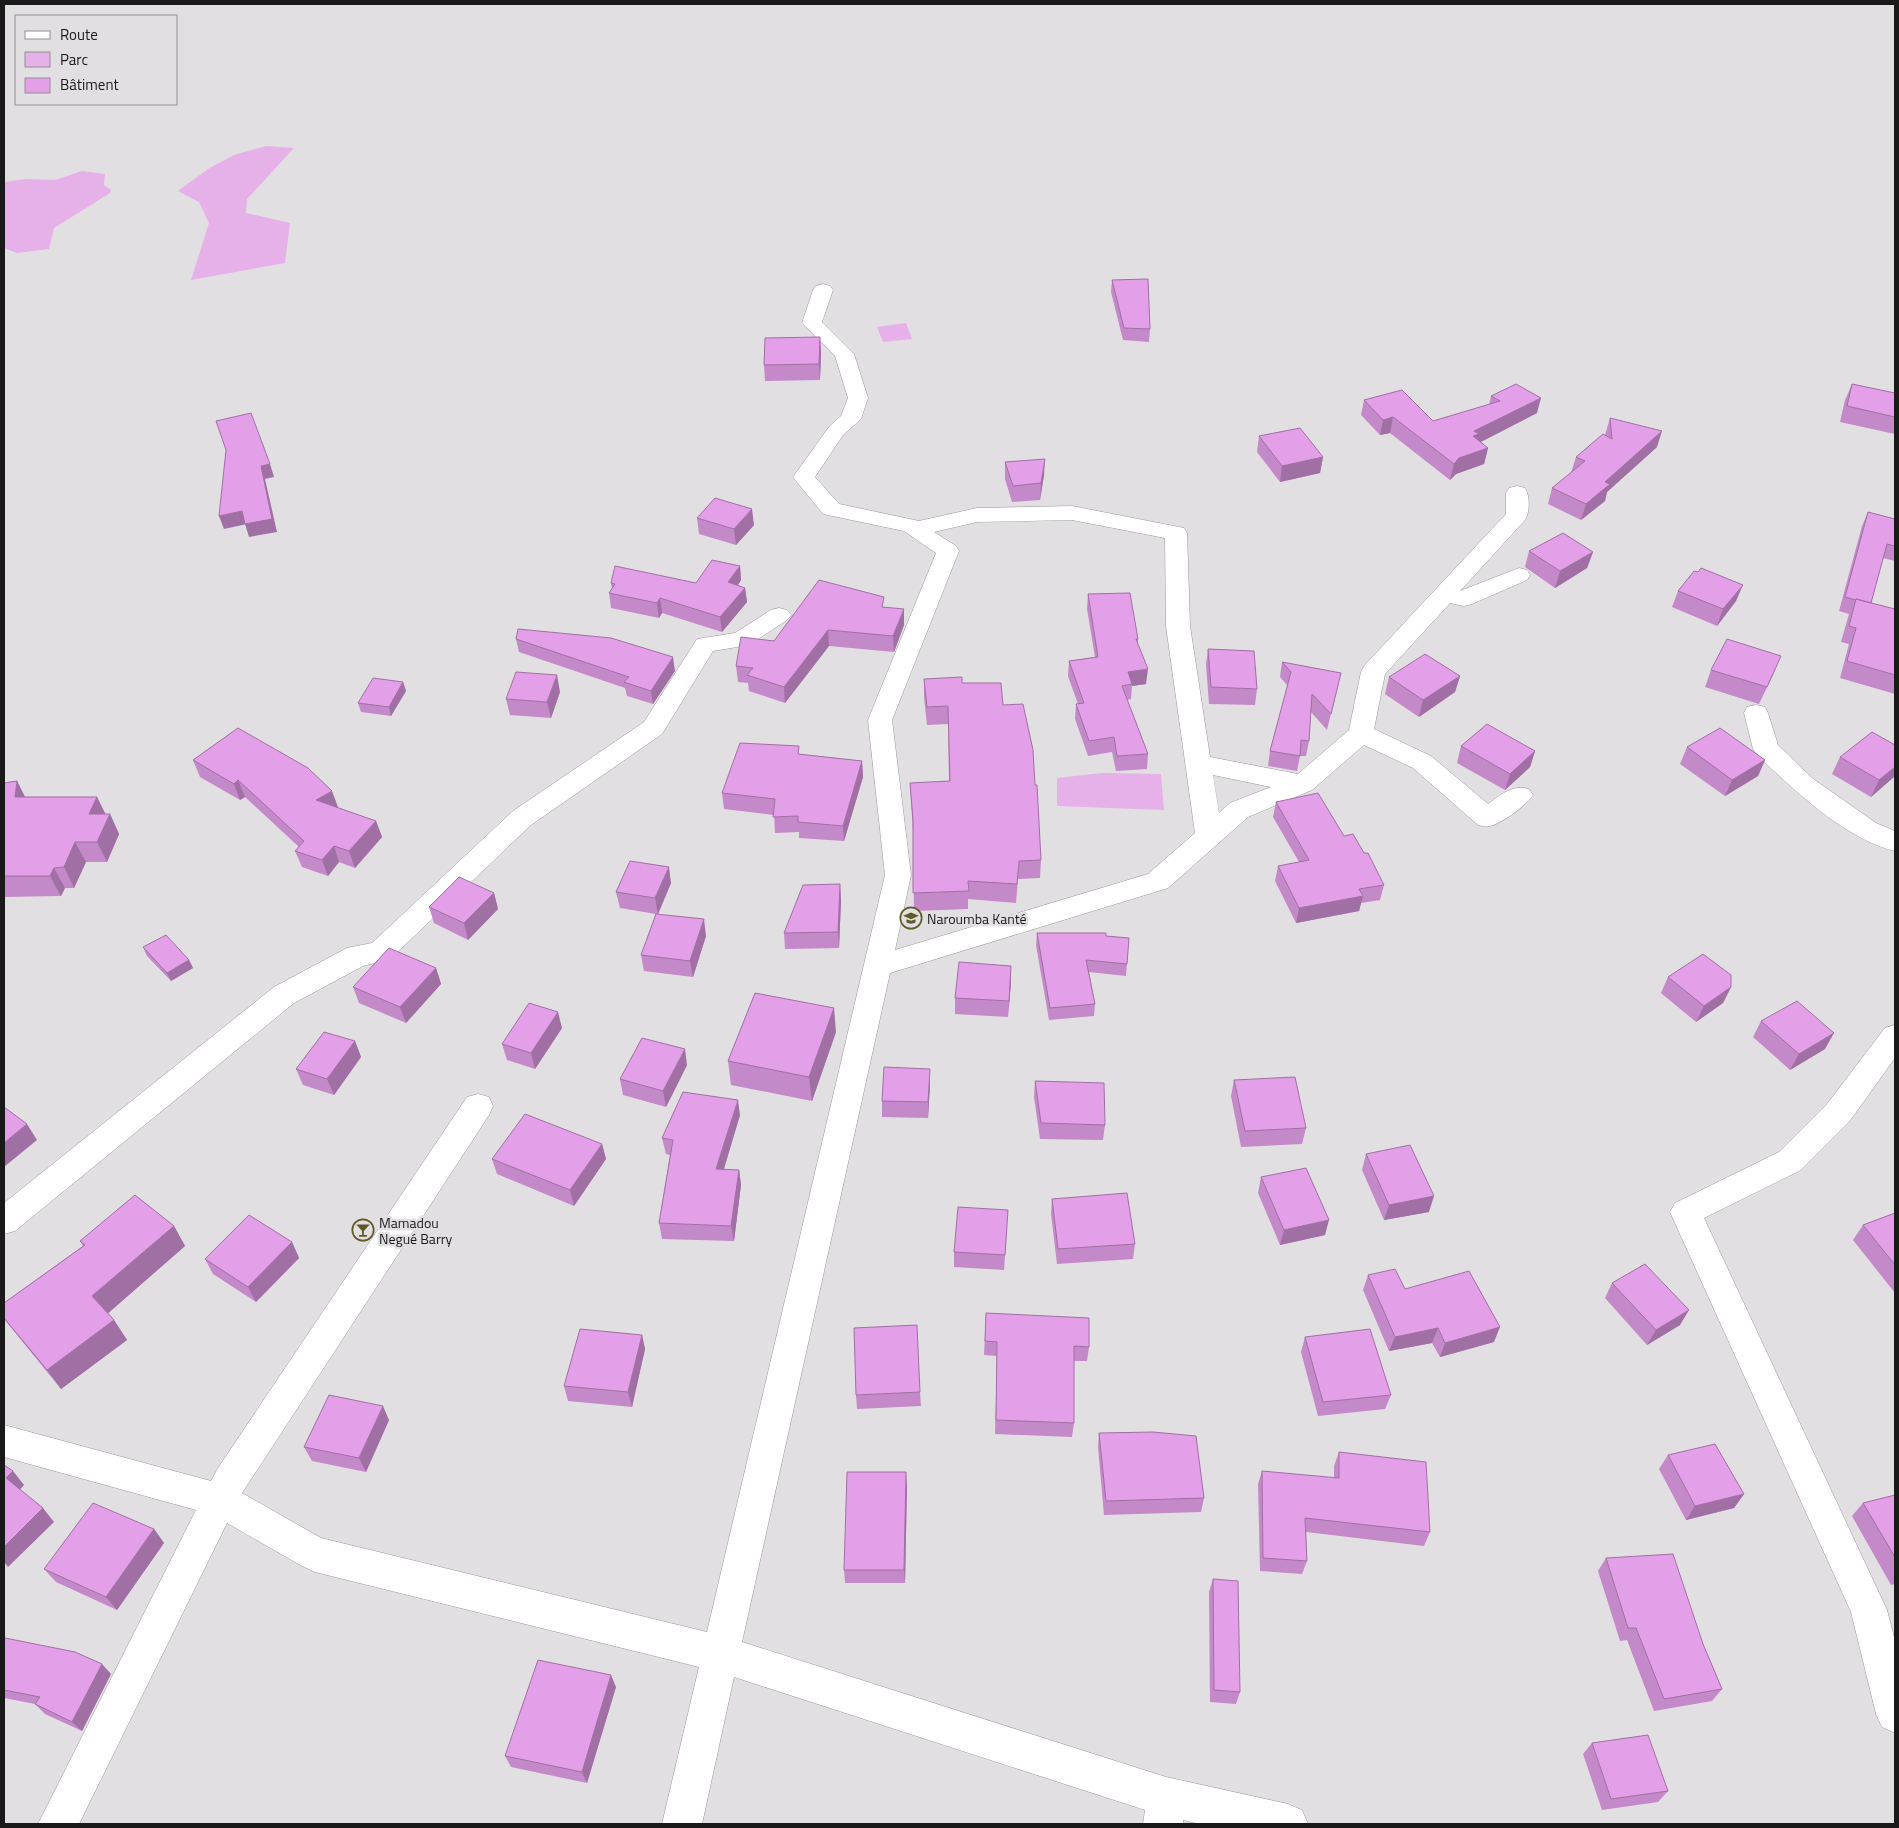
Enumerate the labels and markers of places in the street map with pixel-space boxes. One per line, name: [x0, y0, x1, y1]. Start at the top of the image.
school or university icon: Naroumba Kanté: [899, 906, 923, 930]
place label: Naroumba Kanté: [927, 908, 1027, 929]
place label: Mamadou Negué Barry: [379, 1212, 453, 1249]
bar icon: Mamadou Negué Barry: [351, 1218, 375, 1242]

